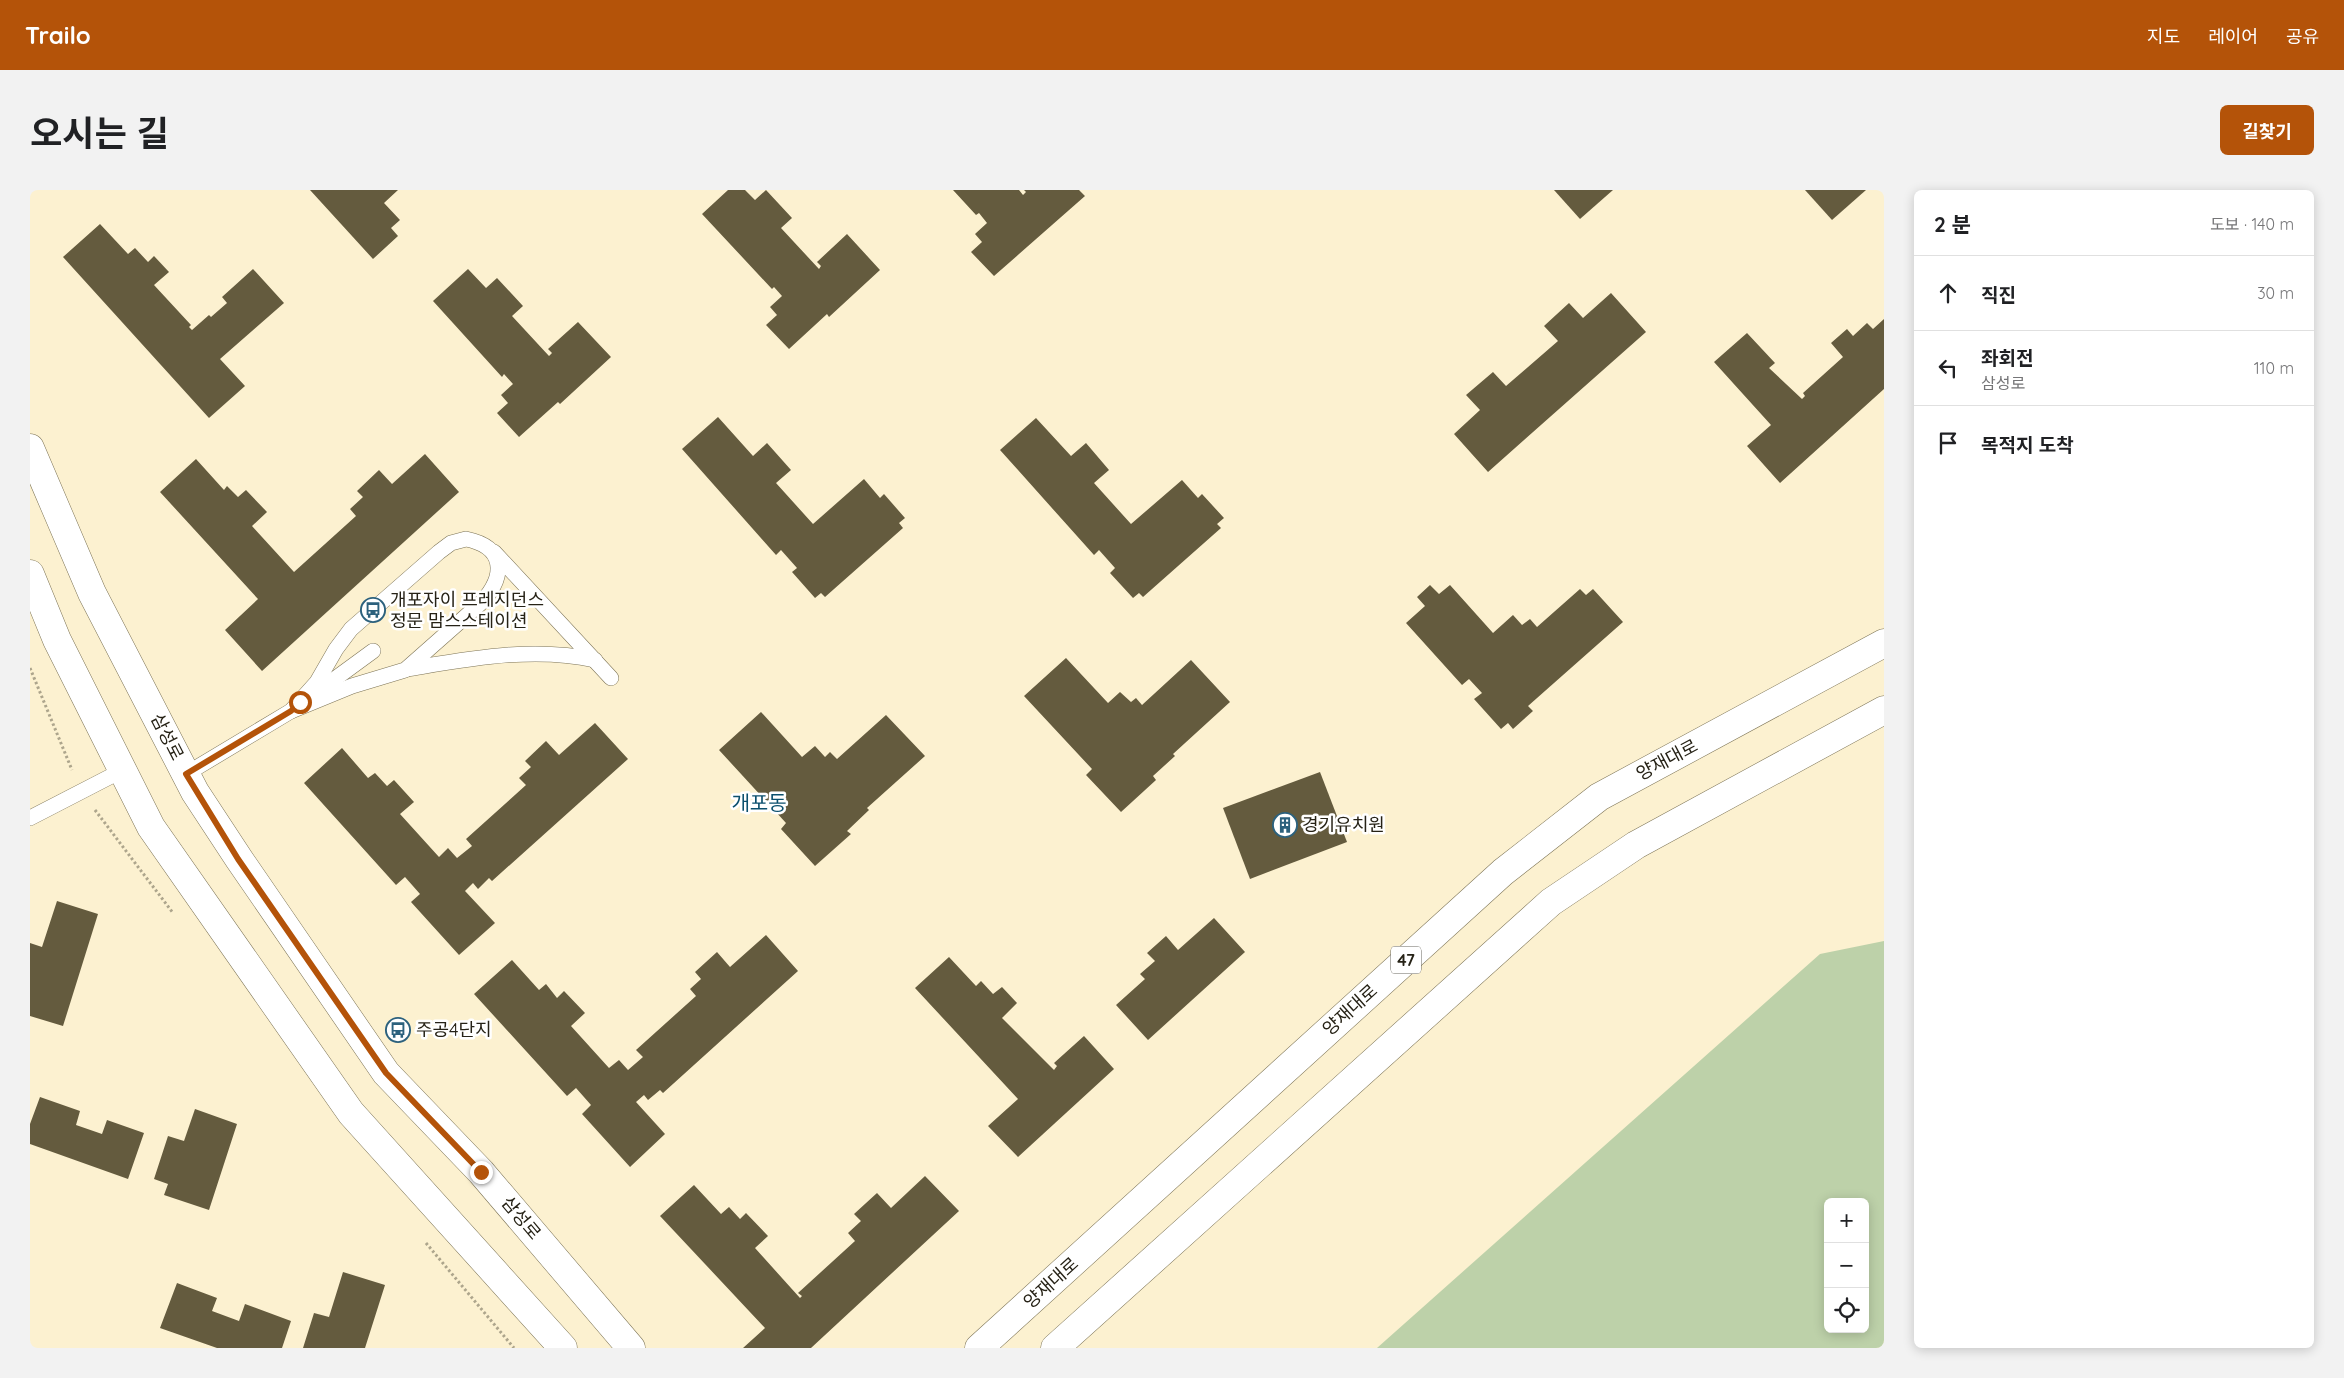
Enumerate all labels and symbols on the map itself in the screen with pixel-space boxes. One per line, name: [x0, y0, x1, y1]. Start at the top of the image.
place label: 개포자이 프레지던스 정문 맘스스테이션: [390, 588, 544, 632]
bus stop icon: 개포자이 프레지던스 정문 맘스스테이션: [360, 597, 386, 623]
route start: [289, 691, 312, 714]
street label: 삼성로: [146, 709, 189, 764]
street label: 양재대로: [1632, 734, 1701, 785]
district label: 개포동: [731, 790, 787, 815]
building icon: 경기유치원: [1272, 812, 1298, 838]
place label: 경기유치원: [1302, 813, 1385, 836]
road number: 47: [1391, 946, 1421, 974]
street label: 양재대로: [1317, 979, 1382, 1040]
bus stop icon: 주공4단지: [385, 1017, 411, 1043]
place label: 주공4단지: [416, 1018, 492, 1041]
route end: [470, 1161, 493, 1184]
street label: 삼성로: [497, 1191, 546, 1244]
street label: 양재대로: [1018, 1252, 1083, 1313]

